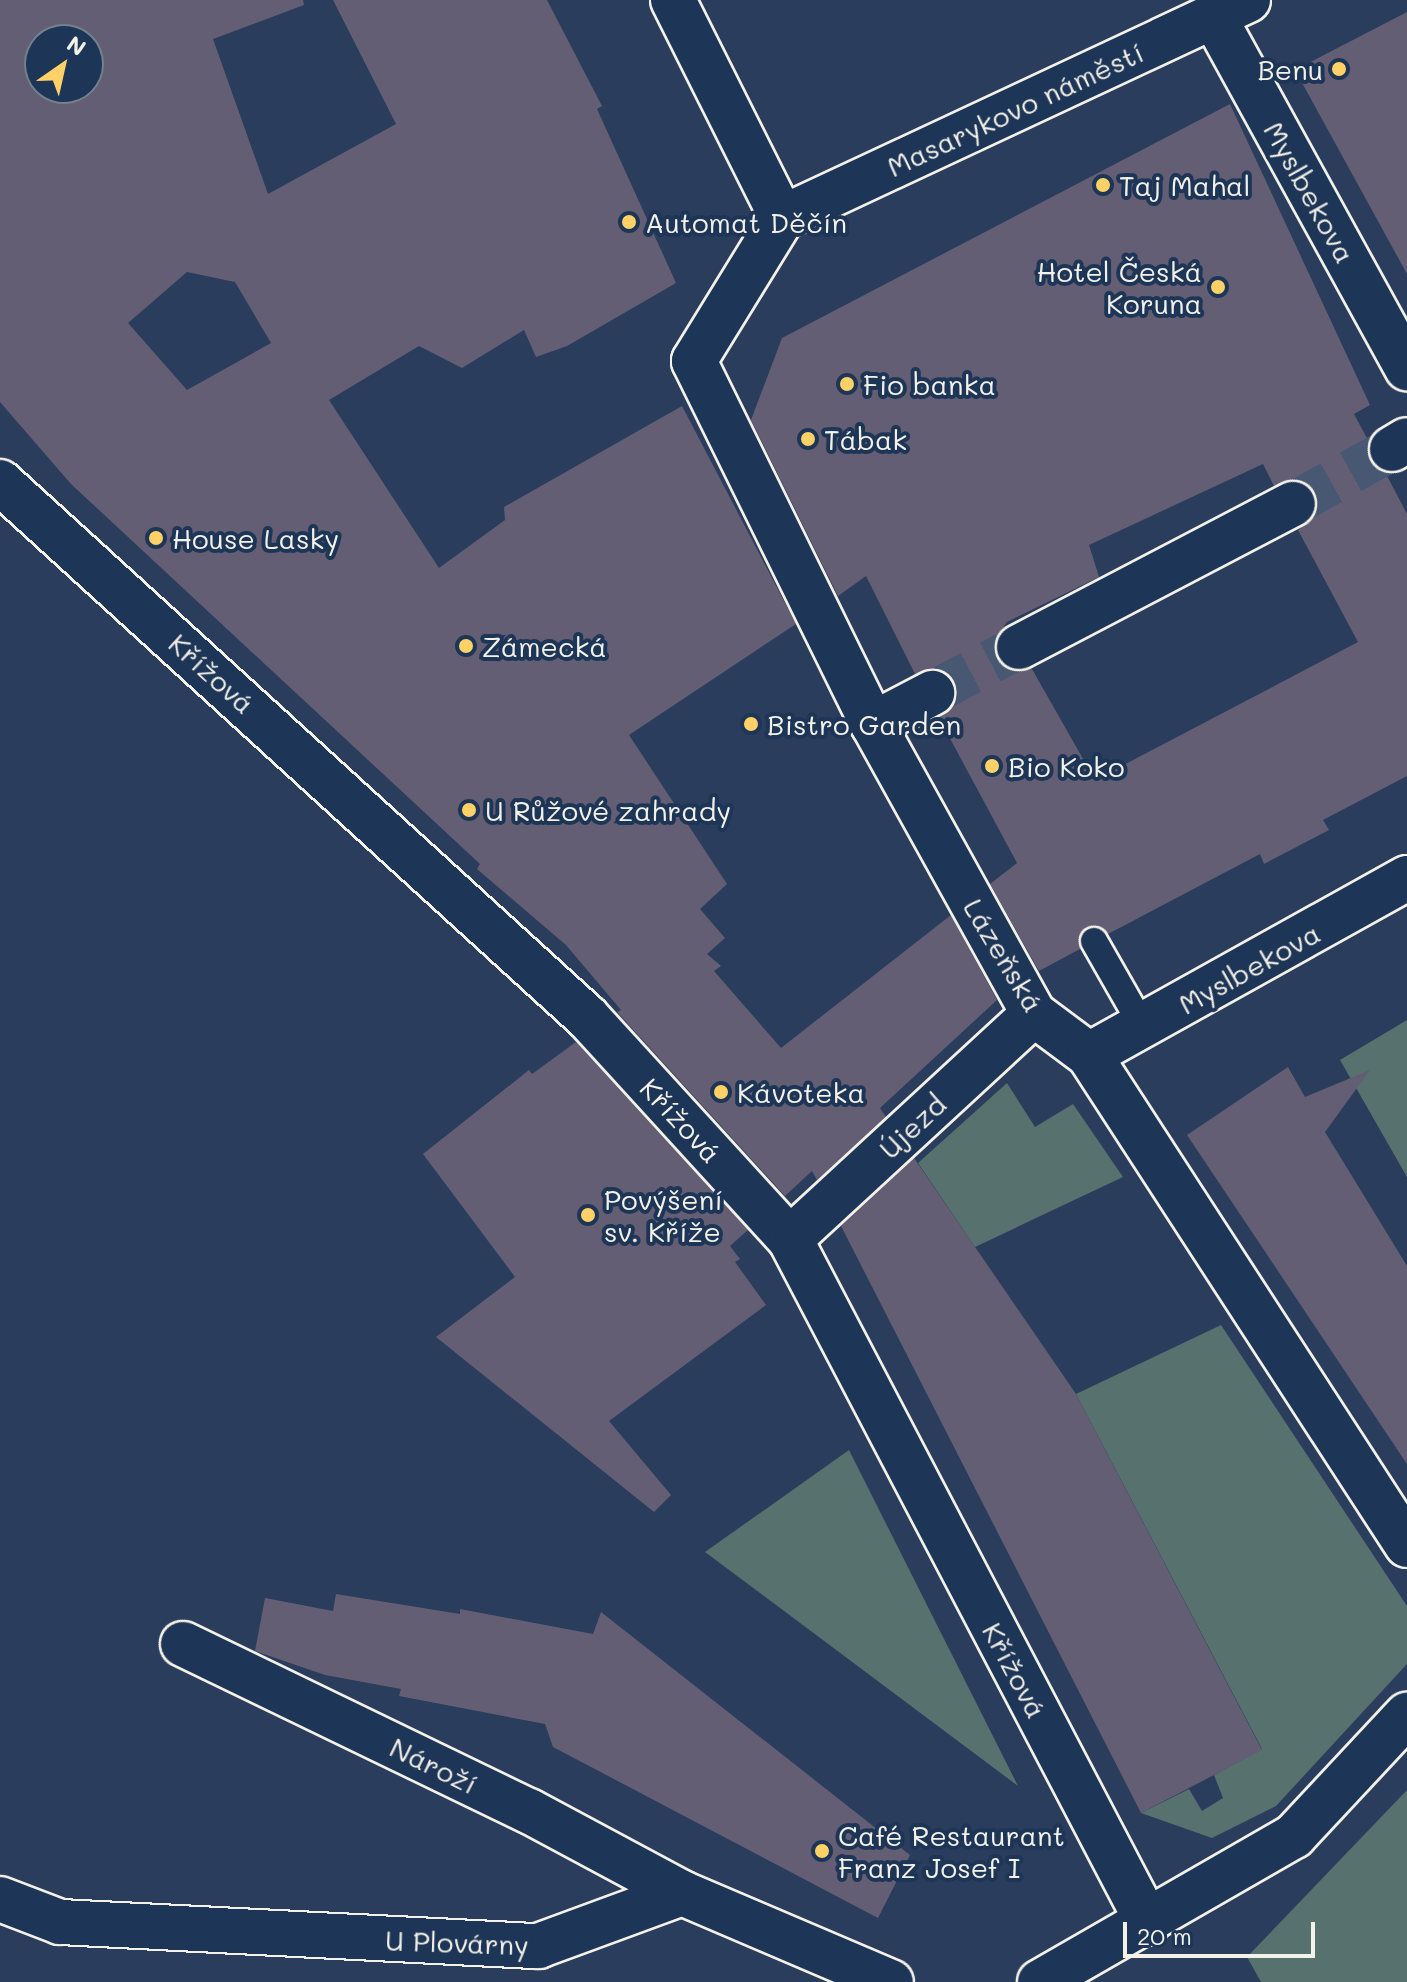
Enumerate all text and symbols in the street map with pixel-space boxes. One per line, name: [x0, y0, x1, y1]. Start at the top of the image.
north arrow: [24, 24, 104, 104]
text: N: [62, 29, 92, 62]
street label: Masarykovo náměstí: [881, 35, 1149, 183]
place label: Benu: [1257, 52, 1323, 86]
marker: Benu: [1330, 60, 1348, 78]
street label: Myslbekova: [1257, 115, 1363, 269]
place label: Taj Mahal: [1119, 168, 1250, 202]
marker: Taj Mahal: [1094, 176, 1112, 194]
place label: Automat Děčín: [645, 205, 847, 239]
marker: Automat Děčín: [620, 213, 638, 231]
place label: Hotel Česká Koruna: [1037, 254, 1202, 320]
marker: Hotel Česká Koruna: [1209, 278, 1227, 296]
place label: Fio banka: [863, 367, 996, 401]
marker: Fio banka: [838, 375, 856, 393]
place label: Tábak: [824, 422, 907, 456]
marker: Tábak: [799, 430, 817, 448]
place label: House Lasky: [172, 521, 339, 555]
marker: House Lasky: [147, 529, 165, 547]
street label: Křížová: [162, 626, 262, 720]
place label: Zámecká: [482, 629, 607, 663]
marker: Zámecká: [457, 637, 475, 655]
place label: Bistro Garden: [767, 707, 961, 741]
marker: Bistro Garden: [742, 715, 760, 733]
place label: Bio Koko: [1008, 749, 1125, 783]
marker: Bio Koko: [983, 757, 1001, 775]
place label: U Růžové zahrady: [485, 793, 731, 827]
marker: U Růžové zahrady: [460, 801, 478, 819]
street label: Lázeňská: [957, 892, 1051, 1018]
street label: Myslbekova: [1172, 915, 1326, 1021]
street label: Křížová: [634, 1071, 728, 1169]
place label: Kávoteka: [737, 1075, 865, 1109]
marker: Kávoteka: [712, 1083, 730, 1101]
street label: Újezd: [872, 1087, 952, 1165]
place label: Povýšení sv. Kříže: [604, 1182, 723, 1248]
marker: Povýšení sv. Kříže: [579, 1206, 597, 1224]
street label: Křížová: [976, 1617, 1054, 1723]
street label: Nároží: [385, 1729, 483, 1801]
place label: Café Restaurant Franz Josef I: [838, 1818, 1065, 1884]
marker: Café Restaurant Franz Josef I: [813, 1842, 831, 1860]
scale bar: [1127, 1906, 1319, 1956]
text: 20 m: [1137, 1920, 1192, 1951]
street label: U Plovárny: [385, 1923, 529, 1961]

